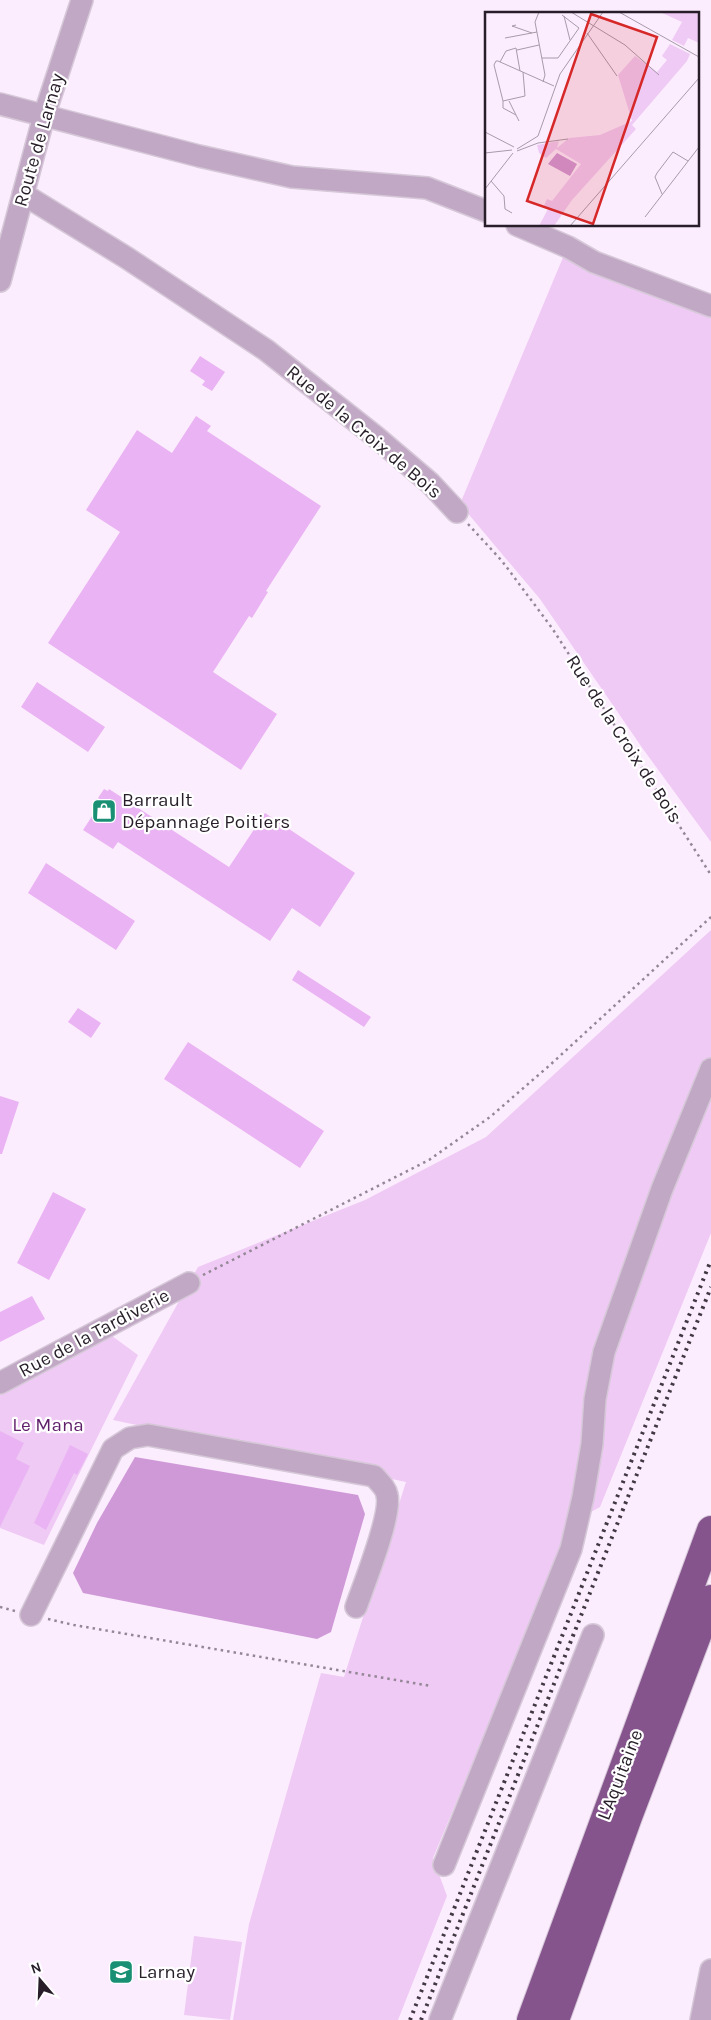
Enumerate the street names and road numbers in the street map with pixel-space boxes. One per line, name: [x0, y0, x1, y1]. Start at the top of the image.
street label: Route de Larnay: [9, 71, 69, 209]
street label: Rue de la Croix de Bois: [282, 361, 446, 503]
street label: Rue de la Croix de Bois: [562, 651, 686, 827]
street label: Rue de la Tardiverie: [15, 1284, 173, 1382]
street label: L'Aquitaine: [593, 1727, 647, 1823]

